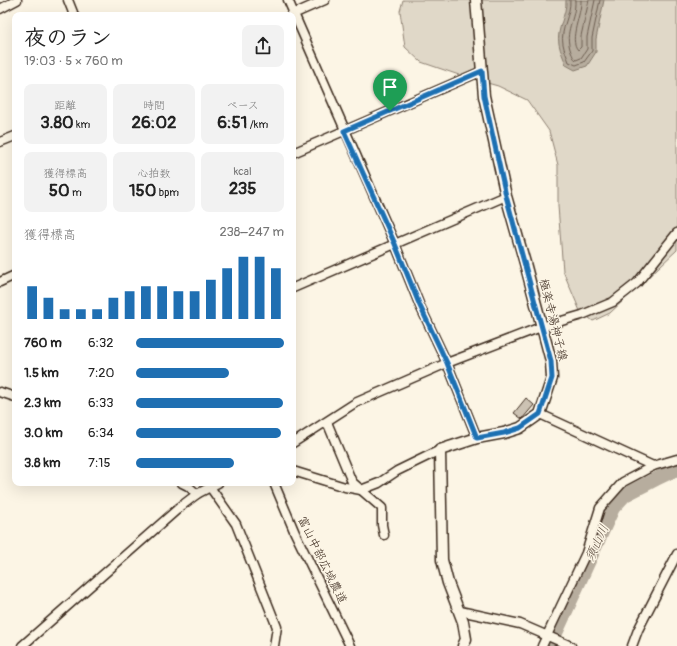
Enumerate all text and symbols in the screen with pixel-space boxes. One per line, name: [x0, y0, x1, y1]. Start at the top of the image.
text: 夜のラン: [24, 24, 112, 52]
button: share: [242, 25, 284, 67]
text: 19:03 · 5 × 760 m: [24, 53, 123, 69]
pin: [373, 70, 407, 111]
icon: arrive: [379, 76, 401, 98]
text: 距離: [54, 99, 76, 112]
text: 時間: [143, 99, 165, 112]
text: ペース: [226, 99, 259, 112]
text: 3.80: [40, 112, 74, 133]
text: 26:02: [131, 112, 177, 133]
text: 6:51: [217, 112, 247, 133]
text: km: [74, 118, 90, 131]
text: /km: [247, 118, 268, 131]
text: kcal: [234, 165, 252, 178]
text: 獲得標高: [43, 167, 87, 180]
text: 心拍数: [137, 167, 170, 180]
text: 235: [229, 178, 257, 199]
text: 50: [49, 180, 70, 201]
text: 150: [129, 180, 156, 201]
text: m: [70, 186, 82, 199]
text: bpm: [156, 186, 179, 199]
text: 238–247 m: [220, 224, 284, 240]
text: 獲得標高: [24, 227, 76, 243]
street label: 極楽寺湯神子線: [536, 277, 570, 363]
text: 760 m: [24, 335, 62, 351]
text: 6:32: [88, 335, 114, 351]
text: 1.5 km: [24, 365, 59, 381]
text: 7:20: [88, 365, 115, 381]
text: 2.3 km: [24, 395, 61, 411]
text: 6:33: [88, 395, 114, 411]
text: 3.0 km: [24, 425, 63, 441]
text: 6:34: [88, 425, 114, 441]
text: 3.8 km: [24, 455, 60, 471]
text: 7:15: [88, 455, 110, 471]
street label: 富山中部広域農道: [294, 514, 350, 606]
water label: 須山川: [582, 522, 612, 564]

